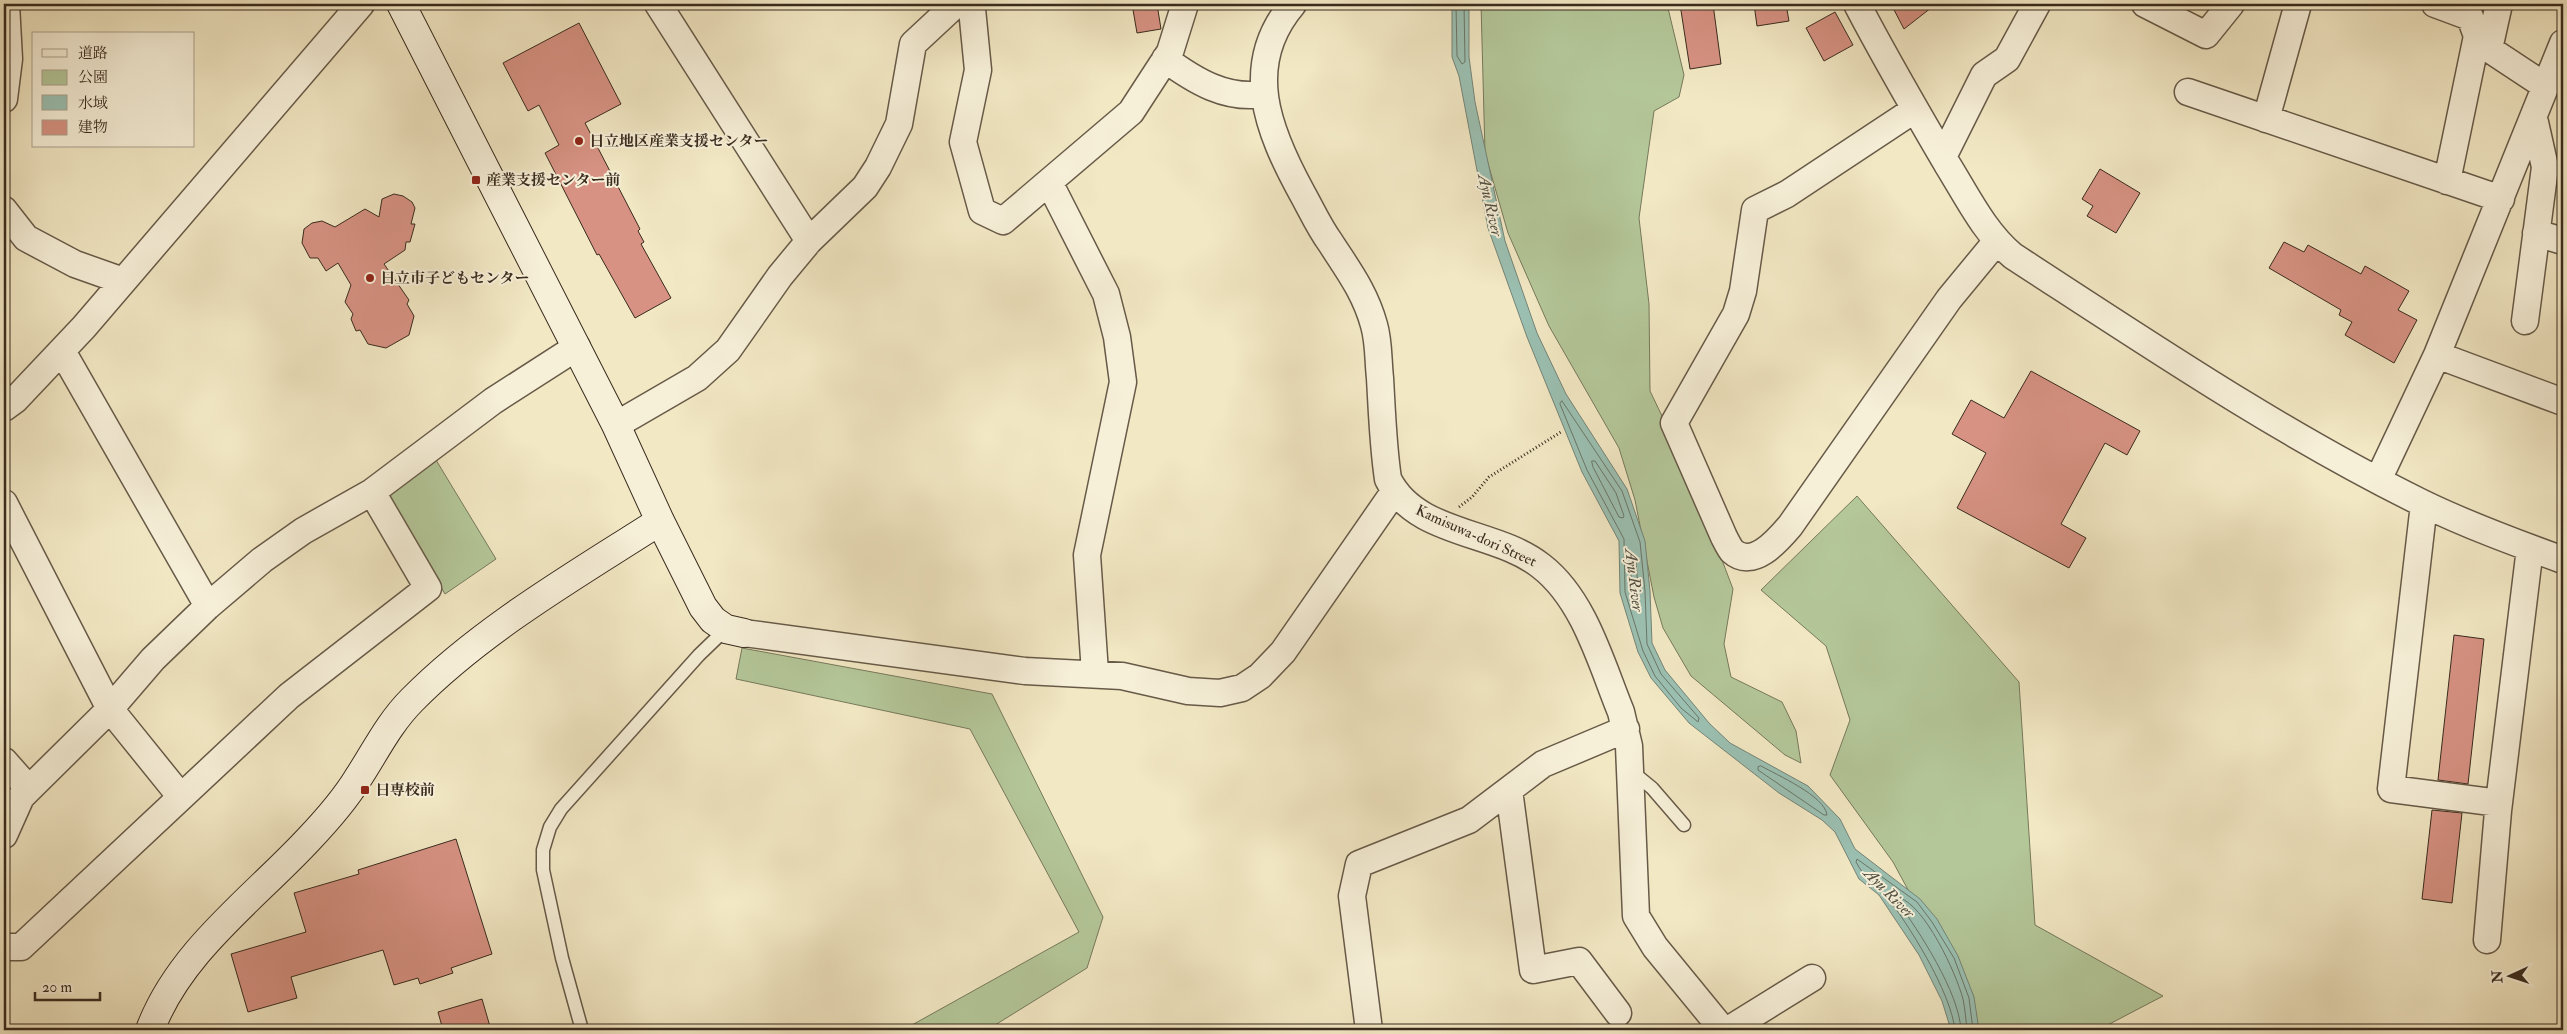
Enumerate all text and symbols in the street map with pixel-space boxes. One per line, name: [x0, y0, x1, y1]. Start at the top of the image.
legend: [32, 32, 195, 148]
text: 道路: [78, 44, 108, 63]
text: 公園: [78, 68, 108, 87]
text: 水域: [78, 94, 108, 113]
text: 建物: [78, 118, 108, 137]
place label: 日立地区産業支援センター: [589, 132, 768, 151]
marker: 日立地区産業支援センター: [573, 135, 585, 147]
water label: Ayu River: [1473, 170, 1507, 239]
place label: 産業支援センター前: [486, 171, 620, 190]
marker: 産業支援センター前: [470, 174, 482, 186]
place label: 日立市子どもセンター: [380, 269, 529, 288]
marker: 日立市子どもセンター: [364, 272, 376, 284]
street label: Kamisuwa-dori Street: [1413, 501, 1540, 571]
water label: Ayu River: [1620, 545, 1648, 614]
place label: 日専校前: [375, 781, 435, 800]
marker: 日専校前: [359, 784, 371, 796]
water label: Ayu River: [1858, 862, 1919, 923]
north arrow: [2484, 952, 2534, 1002]
scale bar: [35, 969, 100, 1001]
text: N: [2489, 969, 2506, 984]
text: 20 m: [42, 978, 72, 997]

